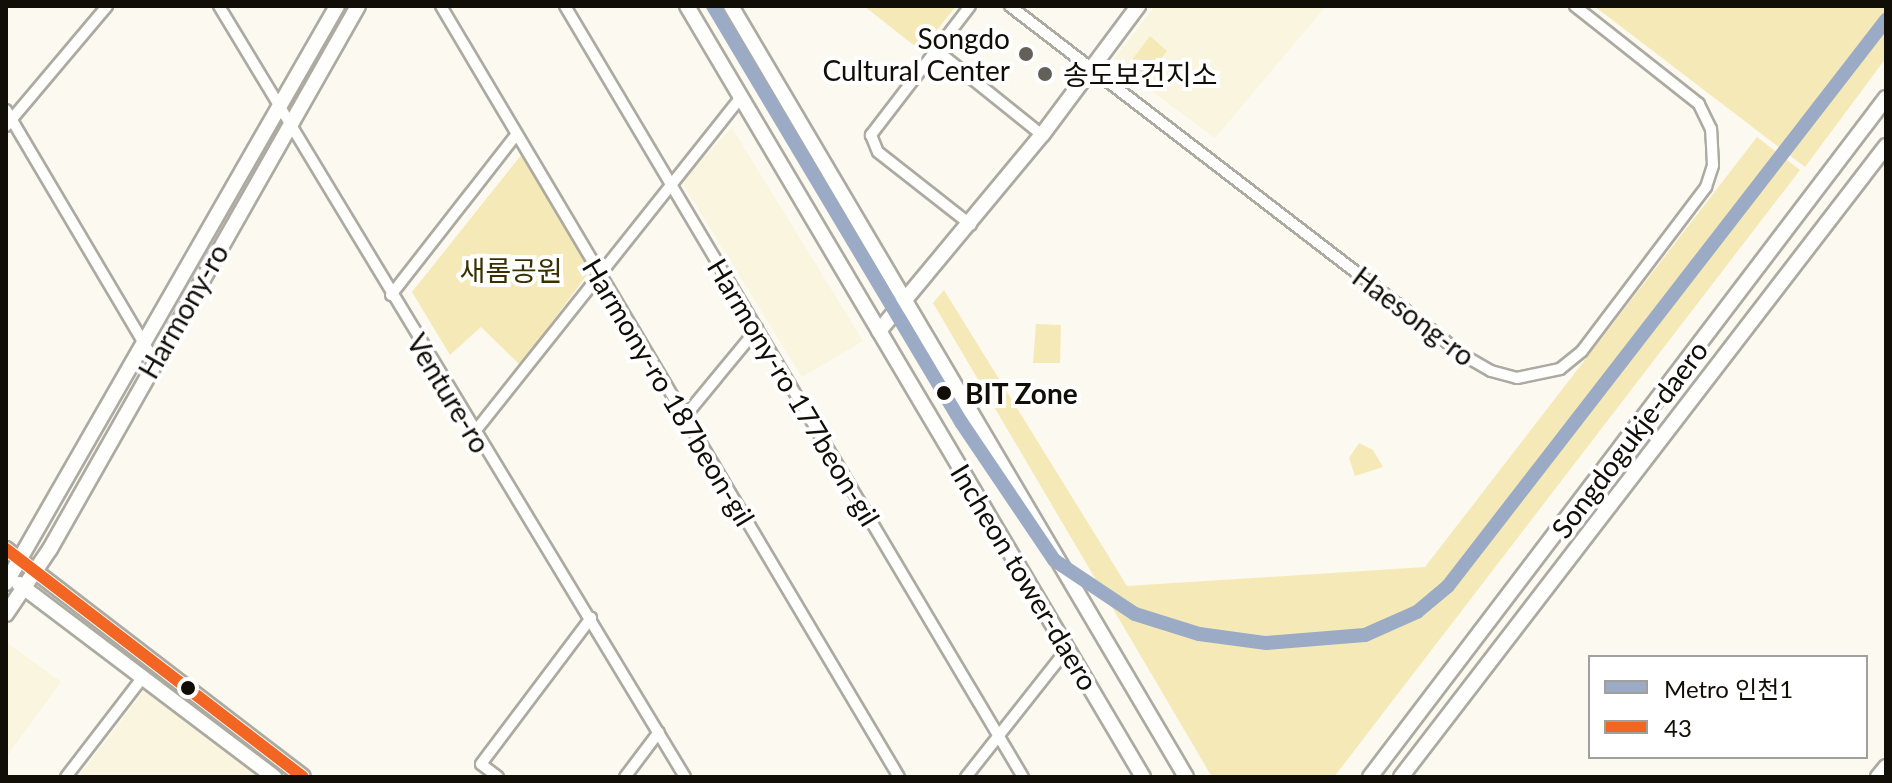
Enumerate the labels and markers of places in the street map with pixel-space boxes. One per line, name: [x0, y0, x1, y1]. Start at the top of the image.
place label: Songdo Cultural Center: [822, 21, 1010, 87]
marker: Songdo Cultural Center: [1017, 45, 1035, 63]
place label: 송도보건지소: [1063, 57, 1218, 91]
marker: 송도보건지소: [1034, 63, 1056, 85]
place label: BIT Zone: [965, 376, 1079, 410]
marker: BIT Zone: [930, 379, 958, 407]
unlabelled marker: [180, 680, 196, 696]

